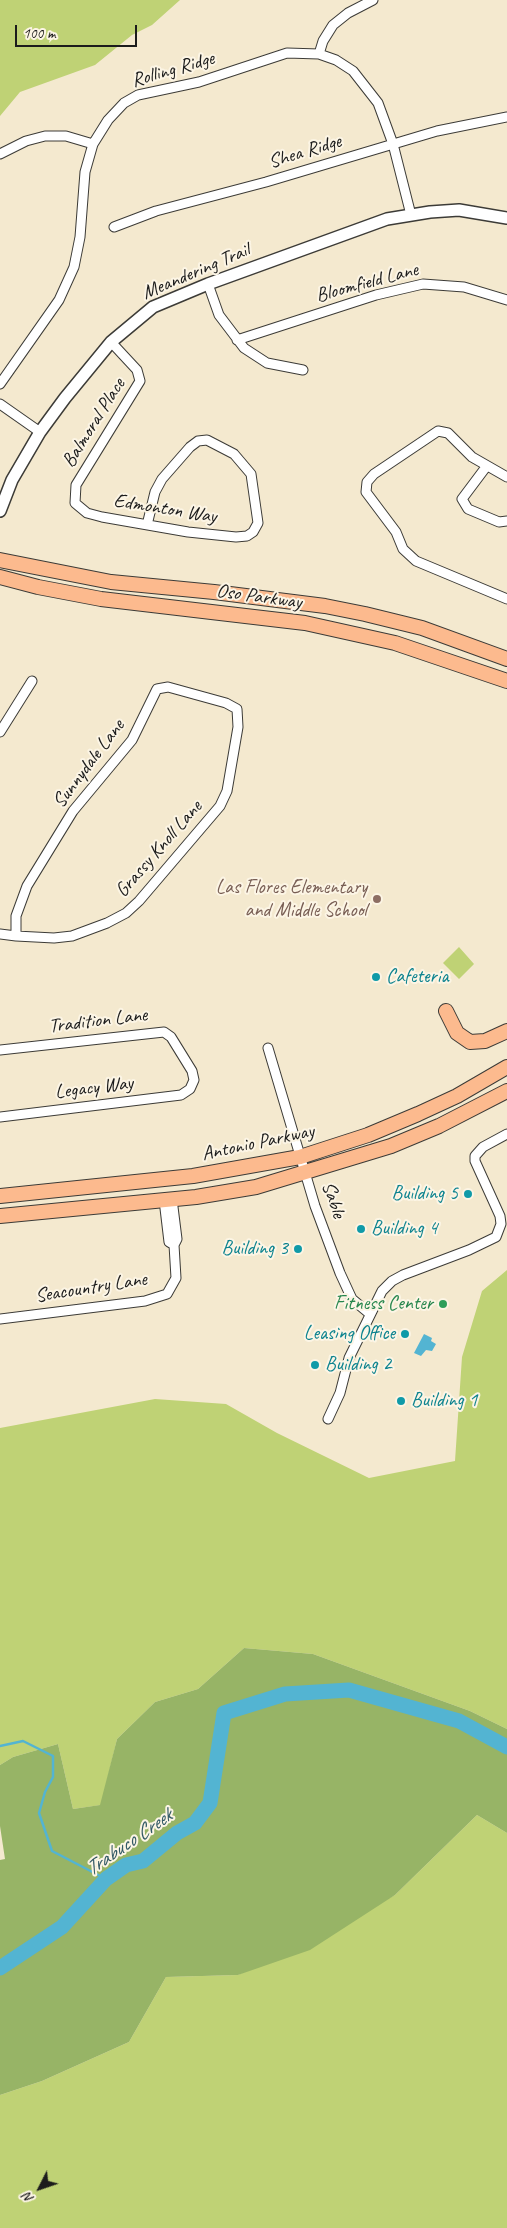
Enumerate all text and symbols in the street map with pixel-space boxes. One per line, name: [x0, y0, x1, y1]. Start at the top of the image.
scale bar: [18, 15, 140, 47]
text: 100 m: [23, 24, 55, 43]
street label: Rolling Ridge: [129, 47, 217, 93]
street label: Shea Ridge: [266, 130, 344, 174]
street label: Meandering Trail: [139, 239, 253, 305]
street label: Bloomfield Lane: [313, 258, 421, 308]
street label: Balmoral Place: [57, 374, 131, 472]
street label: Edmonton Way: [112, 489, 218, 529]
street label: Oso Parkway: [215, 579, 303, 615]
street label: Sunnydale Lane: [48, 715, 130, 813]
street label: Grassy Knoll Lane: [110, 796, 208, 902]
place label: Las Flores Elementary and Middle School: [216, 876, 367, 923]
marker: Las Flores Elementary and Middle School: [371, 893, 383, 905]
place label: Cafeteria: [386, 965, 449, 989]
marker: Cafeteria: [370, 971, 382, 983]
street label: Tradition Lane: [47, 1003, 149, 1039]
street label: Legacy Way: [54, 1071, 134, 1105]
street label: Antonio Parkway: [200, 1119, 316, 1167]
street label: Sable: [316, 1179, 350, 1221]
place label: Building 5: [392, 1182, 458, 1206]
marker: Building 5: [462, 1188, 474, 1200]
place label: Building 4: [371, 1217, 437, 1241]
marker: Building 4: [355, 1223, 367, 1235]
place label: Building 3: [222, 1237, 288, 1261]
marker: Building 3: [292, 1243, 304, 1255]
street label: Seacountry Lane: [33, 1267, 149, 1309]
place label: Fitness Center: [334, 1292, 433, 1316]
marker: Fitness Center: [437, 1298, 449, 1310]
place label: Leasing Office: [304, 1322, 395, 1346]
marker: Leasing Office: [399, 1328, 411, 1340]
place label: Building 2: [325, 1353, 391, 1377]
marker: Building 2: [309, 1359, 321, 1371]
place label: Building 1: [411, 1389, 477, 1413]
marker: Building 1: [395, 1395, 407, 1407]
water label: Trabuco Creek: [81, 1804, 177, 1882]
north arrow: [15, 2163, 65, 2213]
text: N: [19, 2189, 38, 2207]

